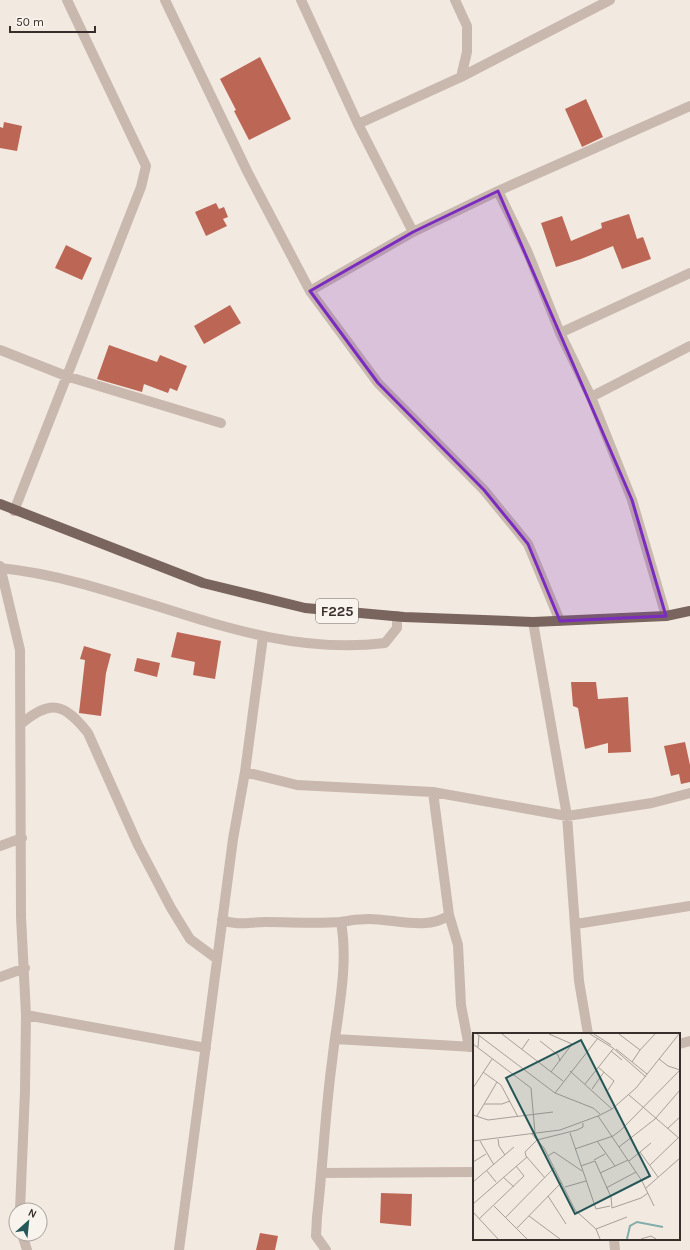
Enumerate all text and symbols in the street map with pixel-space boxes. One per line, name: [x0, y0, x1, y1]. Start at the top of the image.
scale bar: [10, 8, 95, 34]
text: 50 m: [16, 15, 44, 29]
road number: F225: [316, 599, 358, 623]
inset map: [473, 1033, 680, 1240]
north arrow: [8, 1202, 48, 1242]
text: N: [26, 1206, 39, 1221]

